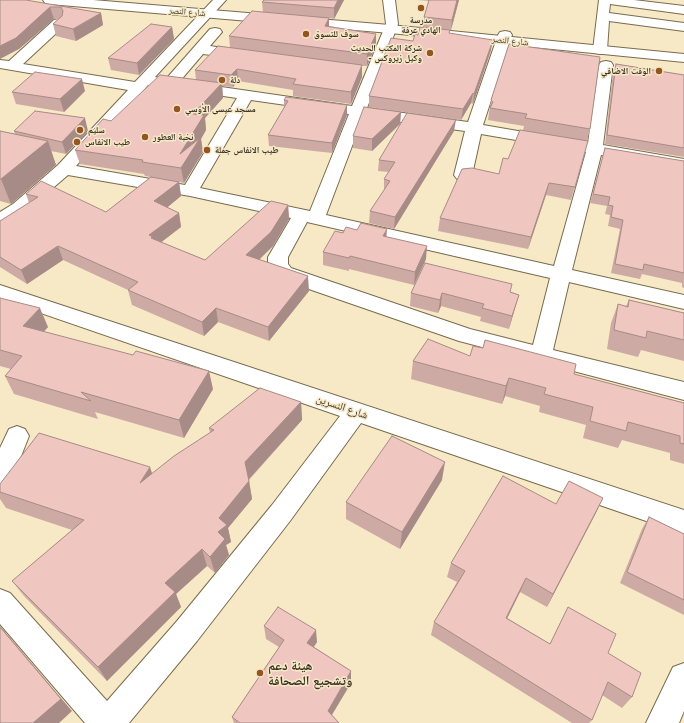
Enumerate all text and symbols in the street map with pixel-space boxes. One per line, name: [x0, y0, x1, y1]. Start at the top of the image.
marker: مدرسة الهادي عرفة: [416, 3, 426, 13]
street label: شارع النصر: [168, 5, 206, 19]
place label: مدرسة الهادي عرفة: [401, 15, 441, 36]
marker: سوف للتسوق: [301, 29, 311, 39]
place label: سوف للتسوق: [314, 29, 359, 39]
street label: شارع النصر: [491, 34, 529, 48]
place label: شركة المكتب الحديث - وكيل زيروكس: [351, 43, 422, 64]
marker: شركة المكتب الحديث - وكيل زيروكس: [425, 48, 435, 58]
place label: الوقت الاضافي: [601, 66, 651, 76]
marker: الوقت الاضافي: [654, 66, 664, 76]
marker: دلة: [217, 75, 227, 85]
place label: دلة: [230, 75, 240, 85]
marker: مسجد عيسى الأوسي: [172, 104, 182, 114]
place label: مسجد عيسى الأوسي: [185, 104, 256, 114]
marker: سليم: [75, 125, 85, 135]
place label: سليم: [88, 125, 105, 135]
marker: نخبة العطور: [140, 132, 150, 142]
place label: نخبة العطور: [153, 132, 193, 142]
marker: طيب الانفاس: [72, 137, 82, 147]
place label: طيب الانفاس: [85, 137, 130, 147]
marker: طيب الانفاس جملة: [202, 145, 212, 155]
place label: طيب الانفاس جملة: [215, 145, 279, 155]
street label: شارع النسرين: [314, 392, 370, 422]
place label: هيئة دعم وتشجيع الصحافة: [268, 658, 352, 689]
marker: هيئة دعم وتشجيع الصحافة: [255, 668, 265, 678]

